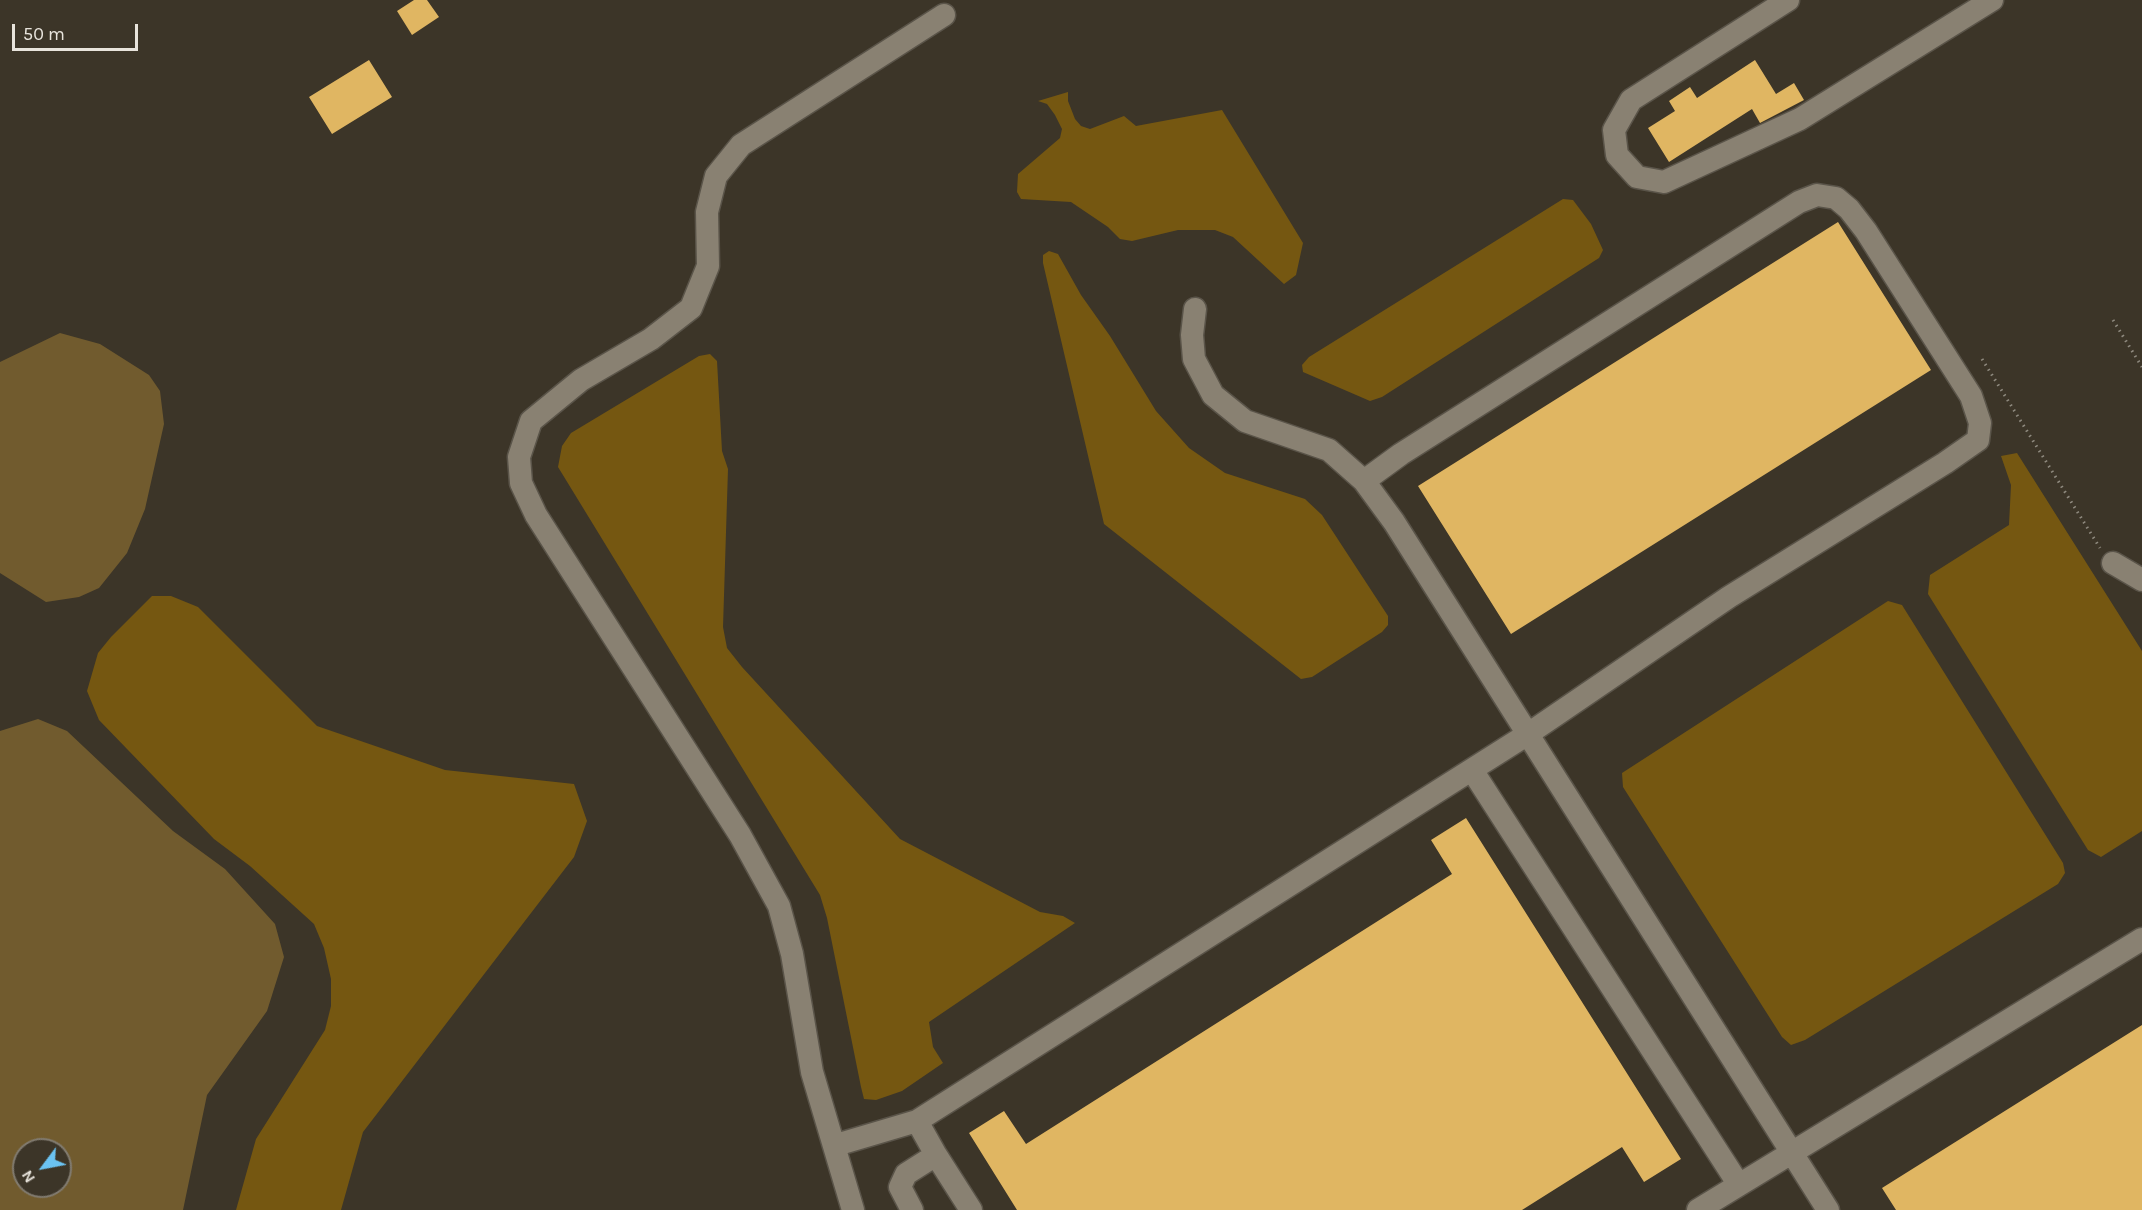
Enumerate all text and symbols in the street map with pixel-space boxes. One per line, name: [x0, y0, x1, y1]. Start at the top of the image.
scale bar: [15, 12, 141, 50]
text: 50 m: [23, 23, 65, 45]
north arrow: [12, 1138, 72, 1198]
text: N: [17, 1167, 39, 1187]

